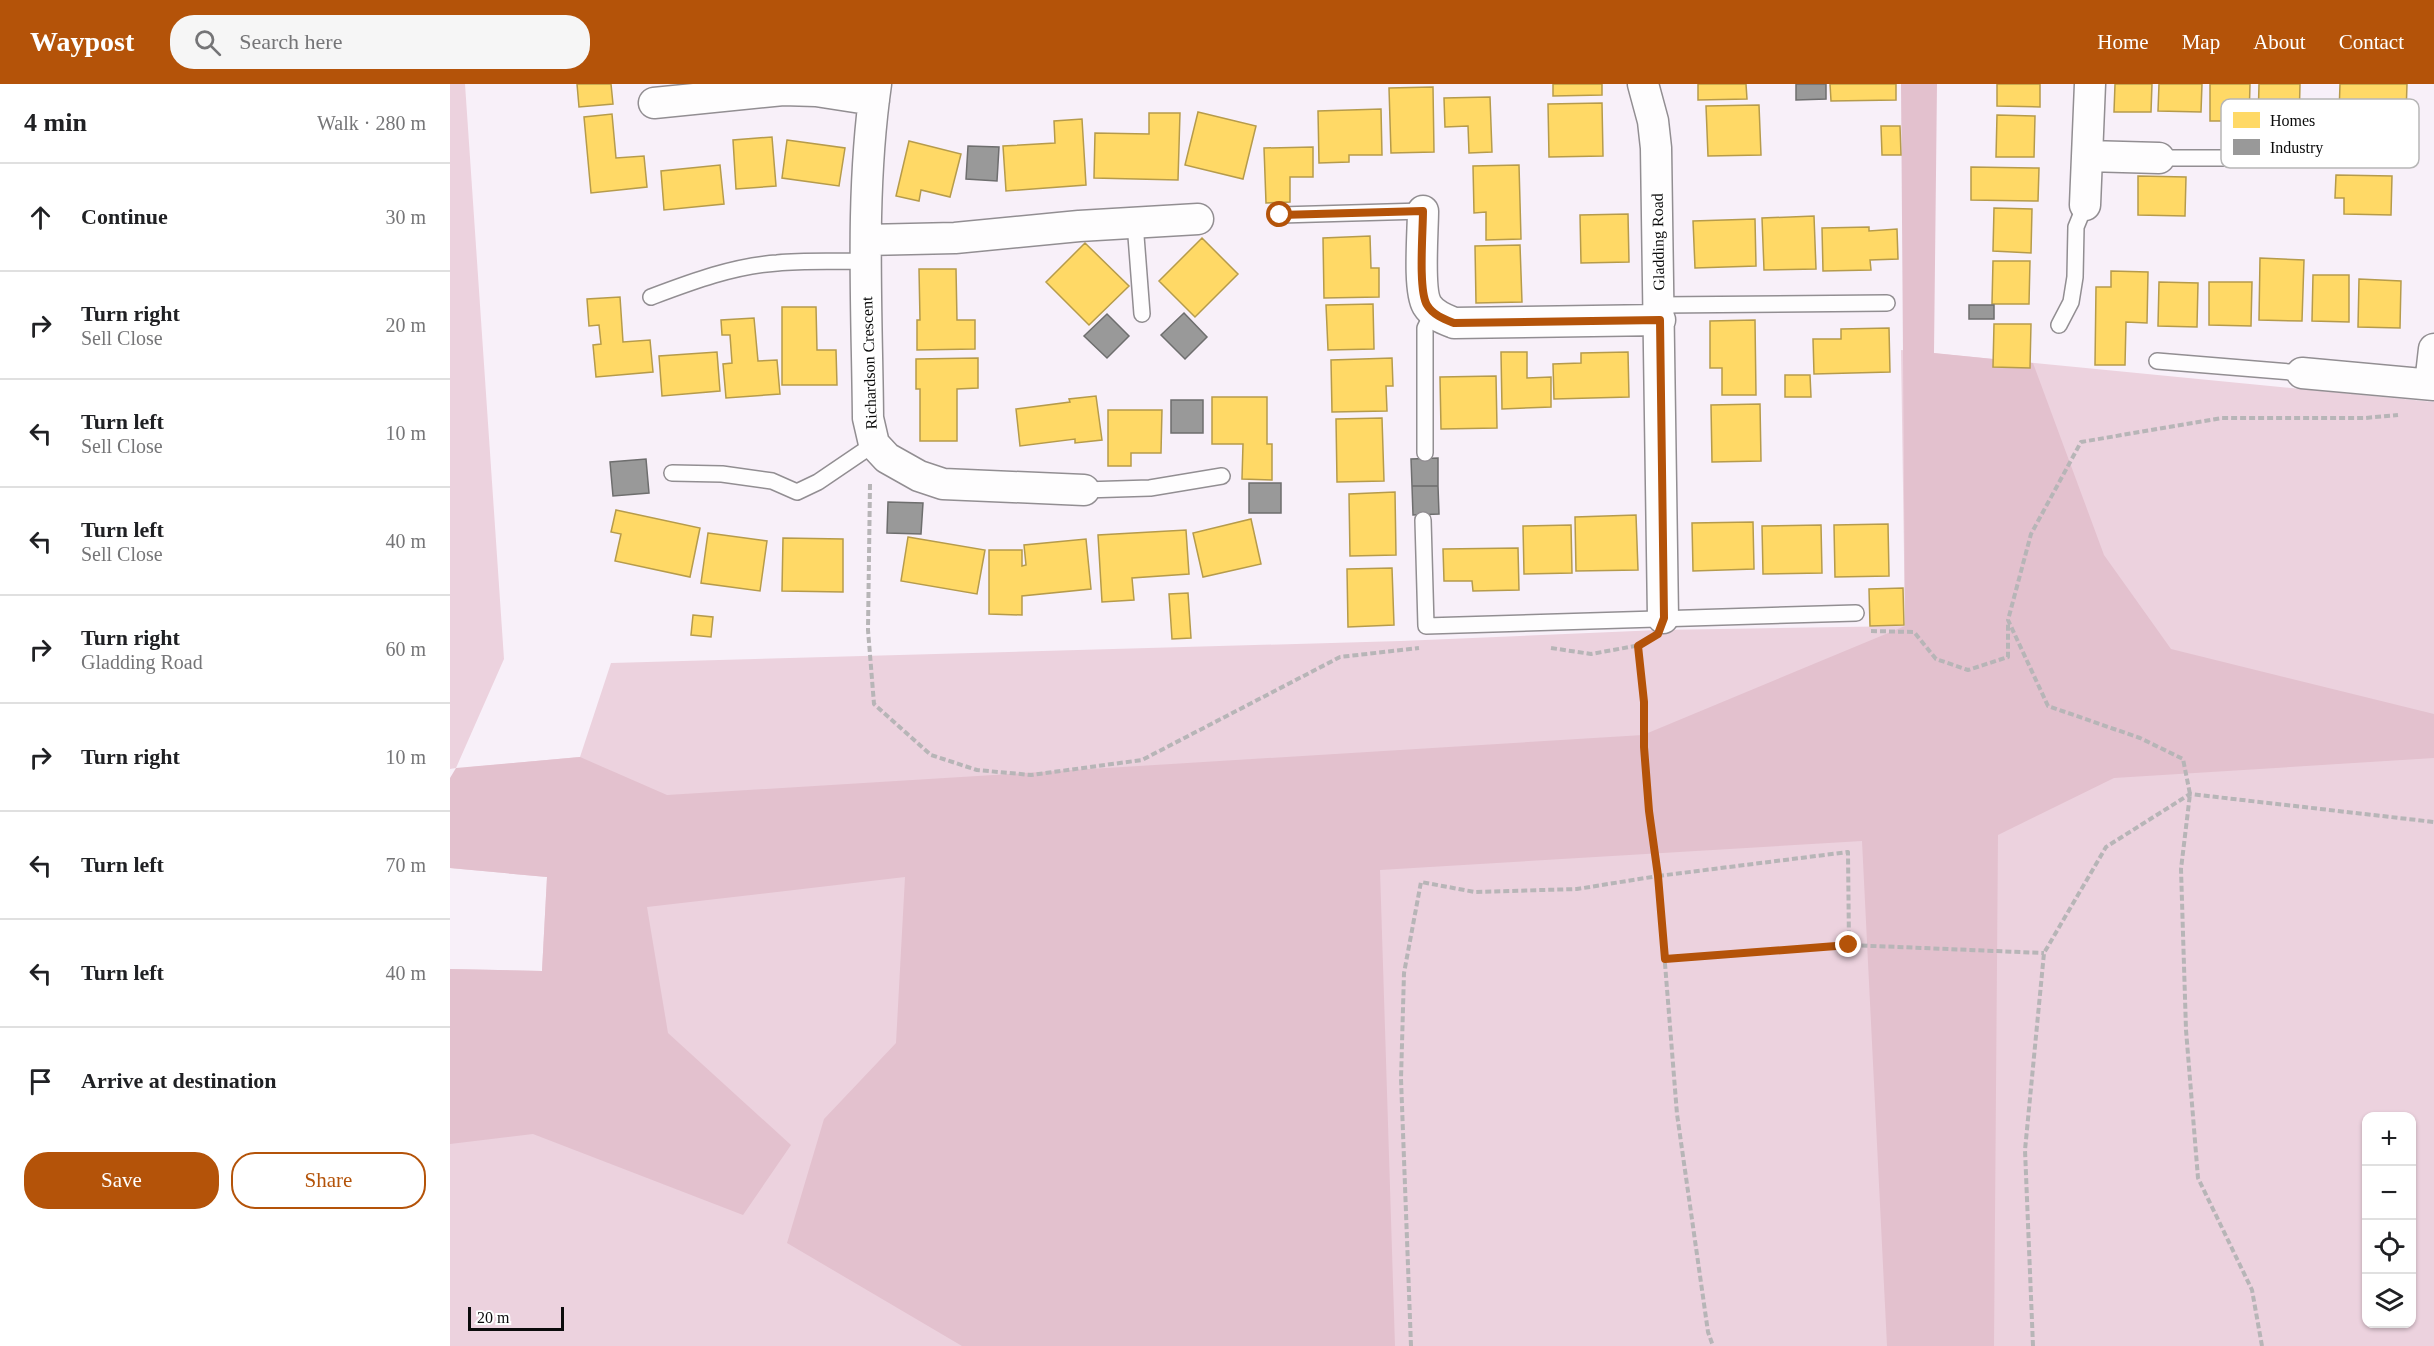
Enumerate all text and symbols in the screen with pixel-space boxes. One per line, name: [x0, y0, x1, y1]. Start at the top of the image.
search box: [170, 15, 590, 69]
text: Waypost: [30, 26, 134, 57]
icon: search: [191, 26, 224, 59]
text: Search here: [239, 29, 342, 54]
text: Home: [2097, 30, 2149, 54]
text: Map: [2182, 30, 2220, 54]
text: About: [2253, 30, 2306, 54]
text: Contact: [2339, 30, 2404, 54]
legend: [2221, 99, 2419, 168]
text: 4 min: [24, 108, 87, 137]
text: Walk · 280 m: [317, 112, 426, 134]
text: Homes: [2270, 112, 2315, 129]
text: Industry: [2270, 139, 2323, 157]
street label: Gladding Road: [1649, 193, 1668, 291]
icon: ahead: [24, 201, 57, 234]
route start: [1266, 201, 1292, 227]
text: Continue: [81, 204, 168, 229]
text: 30 m: [385, 206, 426, 228]
street label: Richardson Crescent: [858, 296, 880, 430]
text: Turn right: [81, 301, 180, 326]
icon: right: [24, 309, 57, 342]
text: 20 m: [385, 314, 426, 336]
text: Sell Close: [81, 327, 163, 349]
text: Turn left: [81, 409, 164, 434]
icon: left: [24, 417, 57, 450]
text: 10 m: [385, 422, 426, 444]
text: Sell Close: [81, 435, 163, 457]
text: Turn left: [81, 517, 164, 542]
icon: left: [24, 525, 57, 558]
text: 40 m: [385, 530, 426, 552]
text: Sell Close: [81, 543, 163, 565]
text: Turn right: [81, 625, 180, 650]
icon: right: [24, 633, 57, 666]
text: 60 m: [385, 638, 426, 660]
text: Gladding Road: [81, 651, 203, 673]
icon: right: [24, 741, 57, 774]
text: Turn right: [81, 744, 180, 769]
text: 10 m: [385, 746, 426, 768]
icon: left: [24, 849, 57, 882]
text: Turn left: [81, 852, 164, 877]
text: 70 m: [385, 854, 426, 876]
route end: [1835, 931, 1861, 957]
icon: left: [24, 957, 57, 990]
text: Turn left: [81, 960, 164, 985]
text: 40 m: [385, 962, 426, 984]
icon: arrive: [24, 1065, 57, 1098]
text: Arrive at destination: [81, 1068, 277, 1093]
map controls: [2362, 1112, 2416, 1328]
button: +: [2362, 1112, 2416, 1166]
button: Save: [24, 1152, 219, 1209]
button: Share: [231, 1152, 426, 1209]
button: −: [2362, 1166, 2416, 1220]
button: locate: [2362, 1220, 2416, 1274]
button: layers: [2362, 1274, 2416, 1328]
scale bar: [468, 1304, 564, 1332]
text: 20 m: [477, 1309, 509, 1326]

